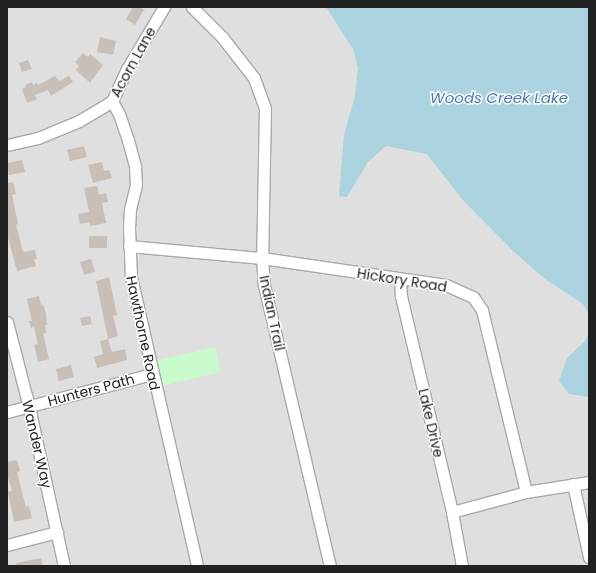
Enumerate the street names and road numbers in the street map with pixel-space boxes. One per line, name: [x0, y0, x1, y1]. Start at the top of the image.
street label: Acorn Lane: [107, 24, 159, 100]
street label: Hickory Road: [356, 265, 448, 295]
street label: Hawthorne Road: [123, 274, 163, 392]
street label: Indian Trail: [256, 274, 288, 352]
street label: Hunters Path: [46, 370, 136, 410]
street label: Lake Drive: [415, 387, 447, 459]
street label: Wander Way: [19, 398, 55, 490]

